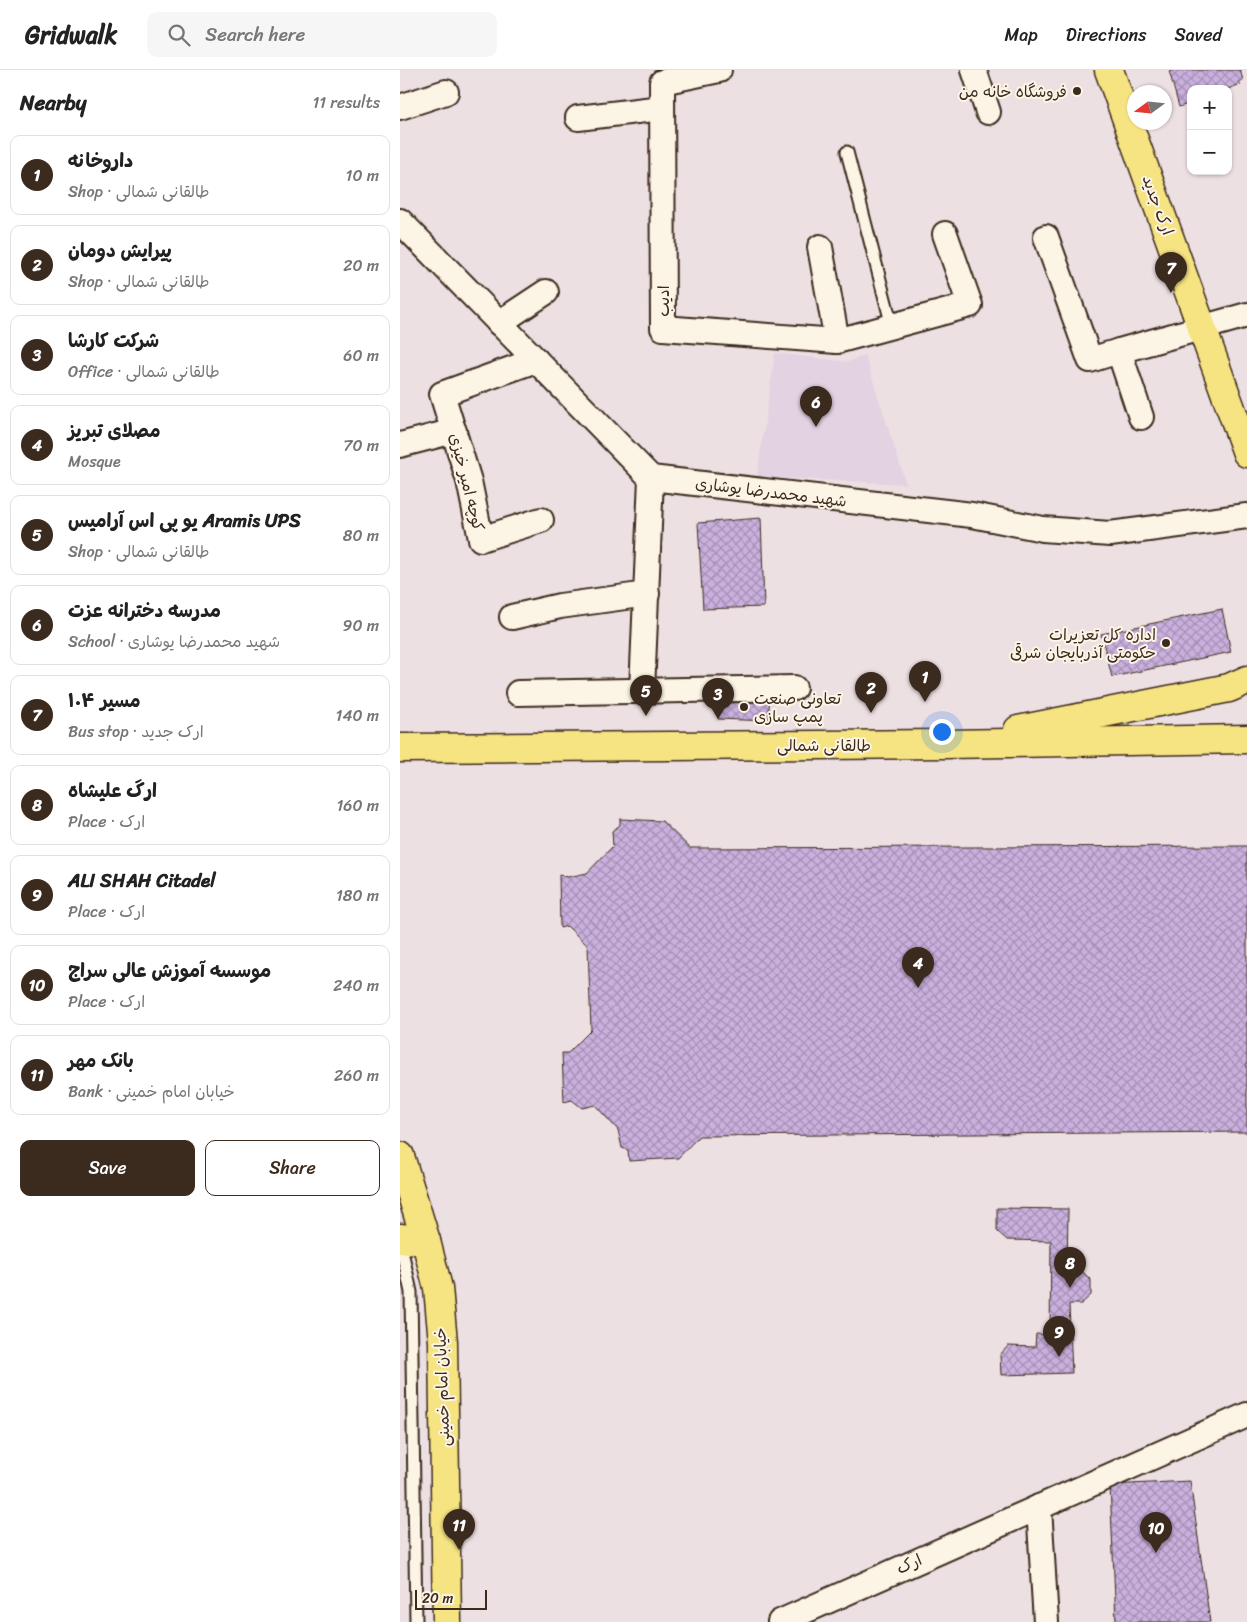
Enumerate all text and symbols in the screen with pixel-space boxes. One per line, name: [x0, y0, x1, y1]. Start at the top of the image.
search box: [147, 12, 497, 57]
text: Gridwalk: [25, 14, 117, 56]
text: Search here: [205, 18, 305, 51]
text: Map: [1005, 19, 1038, 51]
text: Directions: [1066, 19, 1147, 51]
text: Saved: [1175, 19, 1222, 51]
icon: search: [165, 21, 193, 49]
place label: فروشگاه خانه من: [959, 77, 1067, 106]
text: Nearby: [20, 84, 86, 122]
marker: فروشگاه خانه من: [1071, 85, 1083, 97]
north arrow: [1127, 85, 1172, 130]
map controls: [1187, 85, 1232, 175]
button: +: [1187, 85, 1232, 130]
text: 11 results: [312, 88, 380, 117]
button: −: [1187, 130, 1232, 175]
text: داروخانه: [68, 144, 133, 177]
text: 1: [34, 161, 40, 190]
text: 10 m: [346, 161, 379, 190]
street label: ارک جدید: [1134, 171, 1182, 239]
text: Shop · طالقانی شمالی: [68, 177, 210, 206]
text: پیرایش دومان: [68, 234, 172, 267]
text: 2: [32, 251, 42, 280]
text: 20 m: [343, 251, 379, 280]
pin: 7: [1155, 252, 1187, 293]
text: Shop · طالقانی شمالی: [68, 267, 210, 296]
street label: ادیب: [649, 285, 678, 317]
text: شرکت کارشا: [68, 324, 159, 357]
text: 3: [33, 341, 41, 370]
text: 60 m: [343, 341, 379, 370]
text: Office · طالقانی شمالی: [68, 357, 220, 386]
pin: 6: [800, 386, 832, 427]
text: مصلای تبریز: [68, 414, 160, 447]
street label: کوچه امیر خیزی: [441, 430, 493, 534]
text: 4: [32, 431, 42, 460]
text: 70 m: [343, 431, 379, 460]
text: Mosque: [68, 447, 121, 476]
street label: شهید محمدرضا یوشاری: [694, 468, 848, 516]
text: یو پی اس آرامیس Aramis UPS: [68, 504, 301, 537]
text: 5: [32, 521, 42, 550]
text: 80 m: [343, 521, 379, 550]
text: Shop · طالقانی شمالی: [68, 537, 210, 566]
text: مدرسه دخترانه عزت: [68, 594, 221, 627]
text: 6: [32, 611, 42, 640]
text: 90 m: [343, 611, 379, 640]
place label: اداره کل تعزیرات حکومتی آذربایجان شرقی: [1010, 620, 1156, 667]
text: School · شهید محمدرضا یوشاری: [68, 627, 280, 656]
marker: اداره کل تعزیرات حکومتی آذربایجان شرقی: [1160, 637, 1172, 649]
pin: 1: [909, 661, 941, 702]
pin: 2: [855, 672, 887, 713]
pin: 5: [630, 675, 662, 716]
pin: 3: [702, 678, 734, 719]
text: مسیر ۱۰۴: [68, 684, 141, 717]
place label: تعاونی صنعت پمپ سازی: [754, 684, 842, 731]
text: 7: [32, 701, 42, 730]
text: 140 m: [336, 701, 379, 730]
marker: تعاونی صنعت پمپ سازی: [738, 701, 750, 713]
text: Bus stop · ارک جدید: [68, 717, 204, 746]
your location: [929, 719, 955, 745]
street label: طالقانی شمالی: [777, 731, 871, 760]
text: ارگ علیشاه: [68, 774, 157, 807]
text: 8: [32, 791, 42, 820]
text: 160 m: [336, 791, 379, 820]
text: Place · ارک: [68, 807, 145, 836]
text: ALI SHAH Citadel: [68, 864, 216, 897]
text: 9: [32, 881, 42, 910]
text: 180 m: [336, 881, 379, 910]
text: Place · ارک: [68, 897, 145, 926]
pin: 4: [902, 947, 934, 988]
text: موسسه آموزش عالی سراج: [68, 954, 271, 987]
text: 10: [29, 971, 45, 1000]
text: 240 m: [333, 971, 379, 1000]
text: Place · ارک: [68, 987, 145, 1016]
text: بانک مهر: [68, 1044, 134, 1077]
text: 11: [30, 1061, 44, 1090]
text: 260 m: [334, 1061, 379, 1090]
text: Bank · خیابان امام خمینی: [68, 1077, 235, 1106]
button: Save: [20, 1140, 195, 1196]
button: Share: [205, 1140, 380, 1196]
pin: 8: [1054, 1247, 1086, 1288]
pin: 9: [1043, 1316, 1075, 1357]
street label: خیابان امام خمینی: [425, 1327, 459, 1447]
pin: 11: [443, 1509, 475, 1550]
pin: 10: [1140, 1512, 1172, 1553]
street label: ارک: [891, 1545, 927, 1583]
text: 20 m: [422, 1586, 453, 1611]
scale bar: [415, 1587, 488, 1610]

